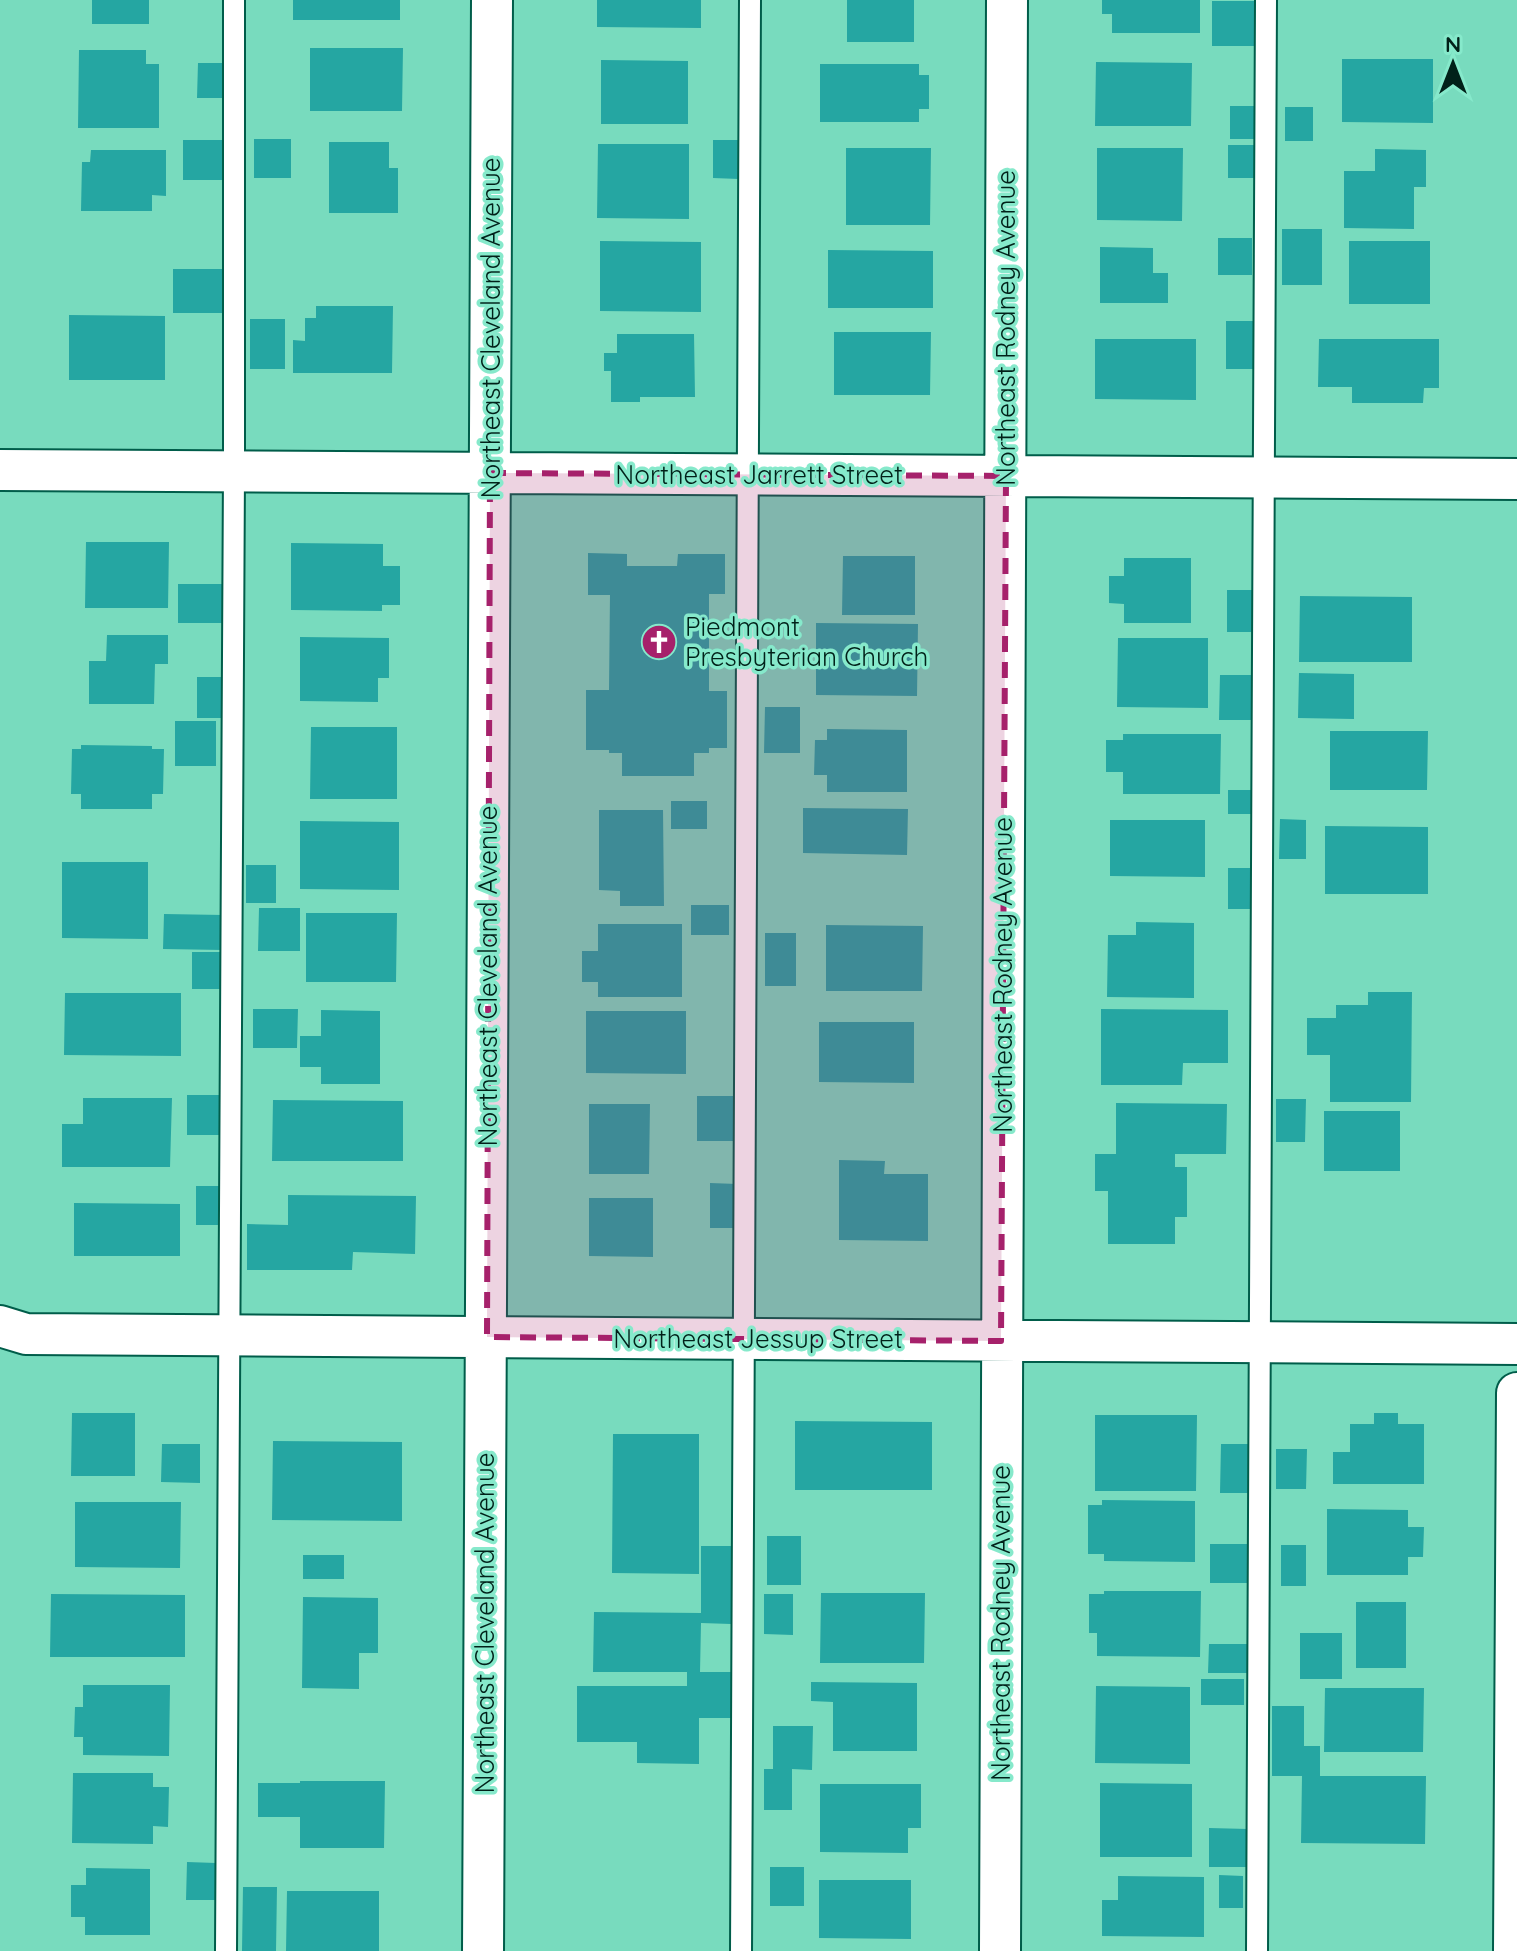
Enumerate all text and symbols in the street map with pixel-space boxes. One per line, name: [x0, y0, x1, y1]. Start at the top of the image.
north arrow: [1413, 24, 1493, 104]
text: N: [1445, 30, 1461, 58]
street label: Northeast Cleveland Avenue: [474, 158, 507, 499]
street label: Northeast Rodney Avenue: [989, 170, 1022, 486]
street label: Northeast Jarrett Street: [615, 458, 903, 491]
place label: Piedmont Presbyterian Church: [685, 610, 928, 673]
church icon: Piedmont Presbyterian Church: [640, 623, 678, 661]
street label: Northeast Cleveland Avenue: [471, 806, 504, 1147]
street label: Northeast Rodney Avenue: [986, 817, 1019, 1133]
street label: Northeast Jessup Street: [613, 1322, 903, 1355]
street label: Northeast Cleveland Avenue: [468, 1453, 501, 1794]
street label: Northeast Rodney Avenue: [984, 1465, 1017, 1781]

